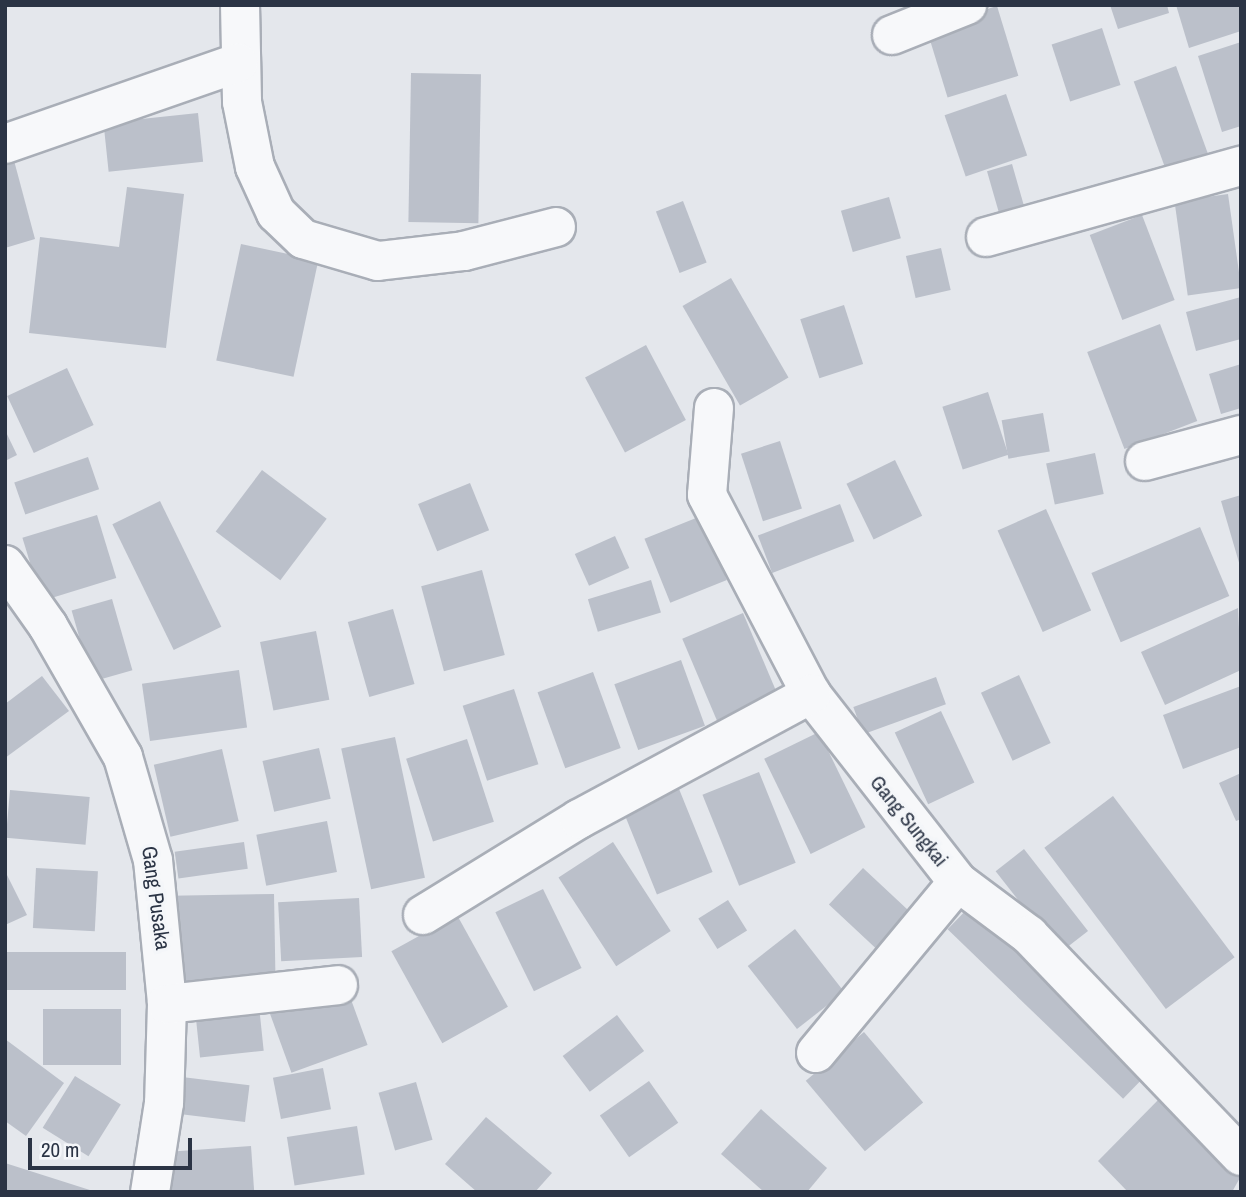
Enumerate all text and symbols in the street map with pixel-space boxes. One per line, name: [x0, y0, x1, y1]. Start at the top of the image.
street label: Gang Sungkai: [865, 770, 953, 872]
street label: Gang Pusaka: [136, 845, 176, 951]
scale bar: [32, 1124, 196, 1168]
text: 20 m: [41, 1135, 79, 1164]

